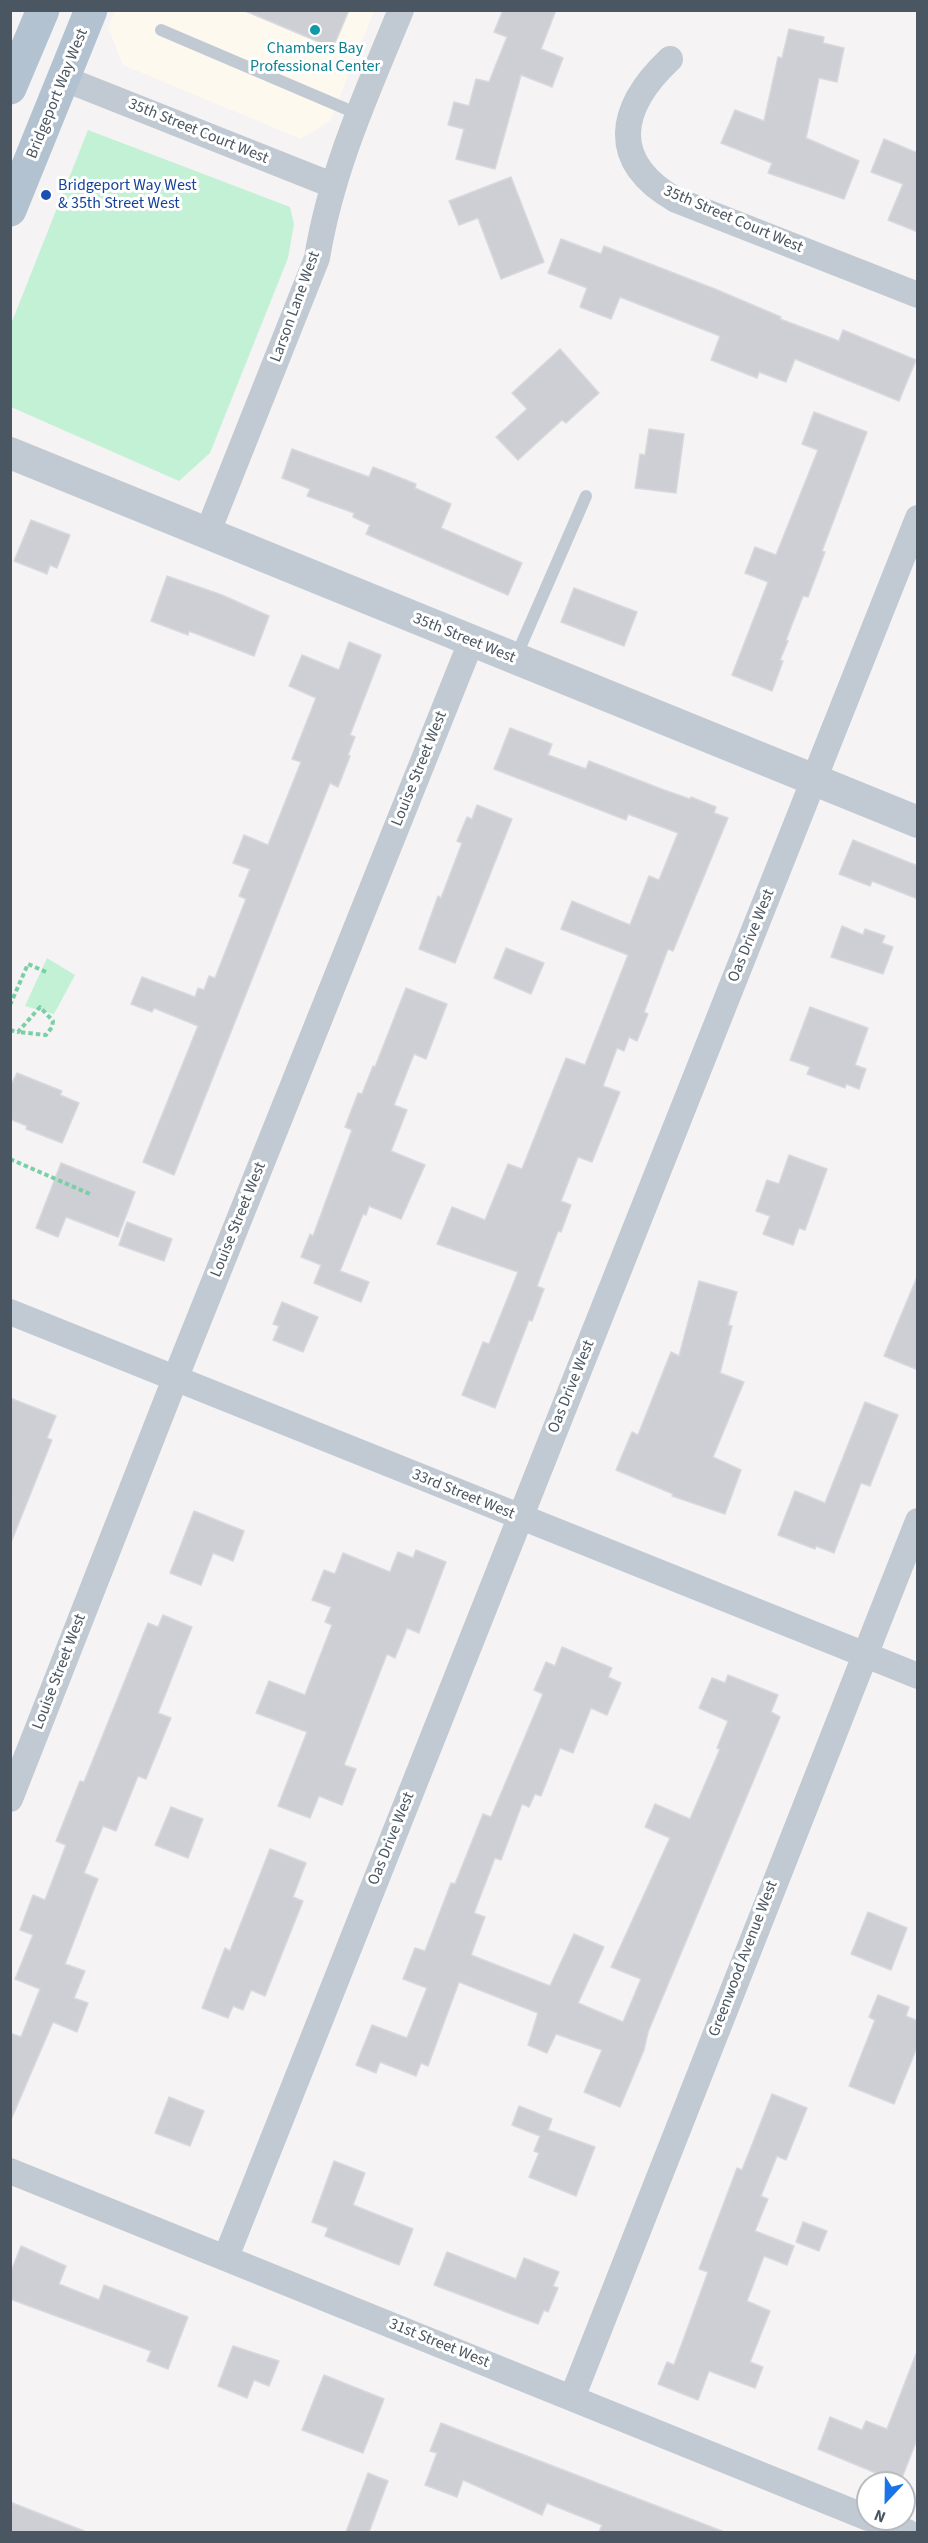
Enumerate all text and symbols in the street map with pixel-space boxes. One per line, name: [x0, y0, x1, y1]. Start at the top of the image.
marker: Chambers Bay Professional Center: [308, 23, 322, 37]
street label: Bridgeport Way West: [23, 26, 93, 162]
place label: Chambers Bay Professional Center: [250, 39, 380, 77]
street label: 35th Street Court West: [125, 95, 271, 169]
place label: Bridgeport Way West & 35th Street West: [58, 176, 197, 214]
street label: 35th Street Court West: [660, 182, 806, 258]
marker: Bridgeport Way West & 35th Street West: [39, 188, 53, 202]
street label: Larson Lane West: [267, 249, 325, 365]
street label: 35th Street West: [410, 610, 518, 668]
street label: Louise Street West: [388, 709, 452, 829]
street label: Oas Drive West: [725, 887, 779, 985]
street label: Louise Street West: [207, 1160, 271, 1280]
street label: Oas Drive West: [545, 1338, 599, 1436]
street label: 33rd Street West: [409, 1466, 517, 1524]
street label: Louise Street West: [29, 1611, 91, 1733]
street label: Oas Drive West: [365, 1790, 419, 1888]
street label: Greenwood Avenue West: [705, 1878, 783, 2040]
street label: 31st Street West: [386, 2315, 492, 2373]
north arrow: [856, 2471, 916, 2531]
text: N: [871, 2504, 889, 2528]

